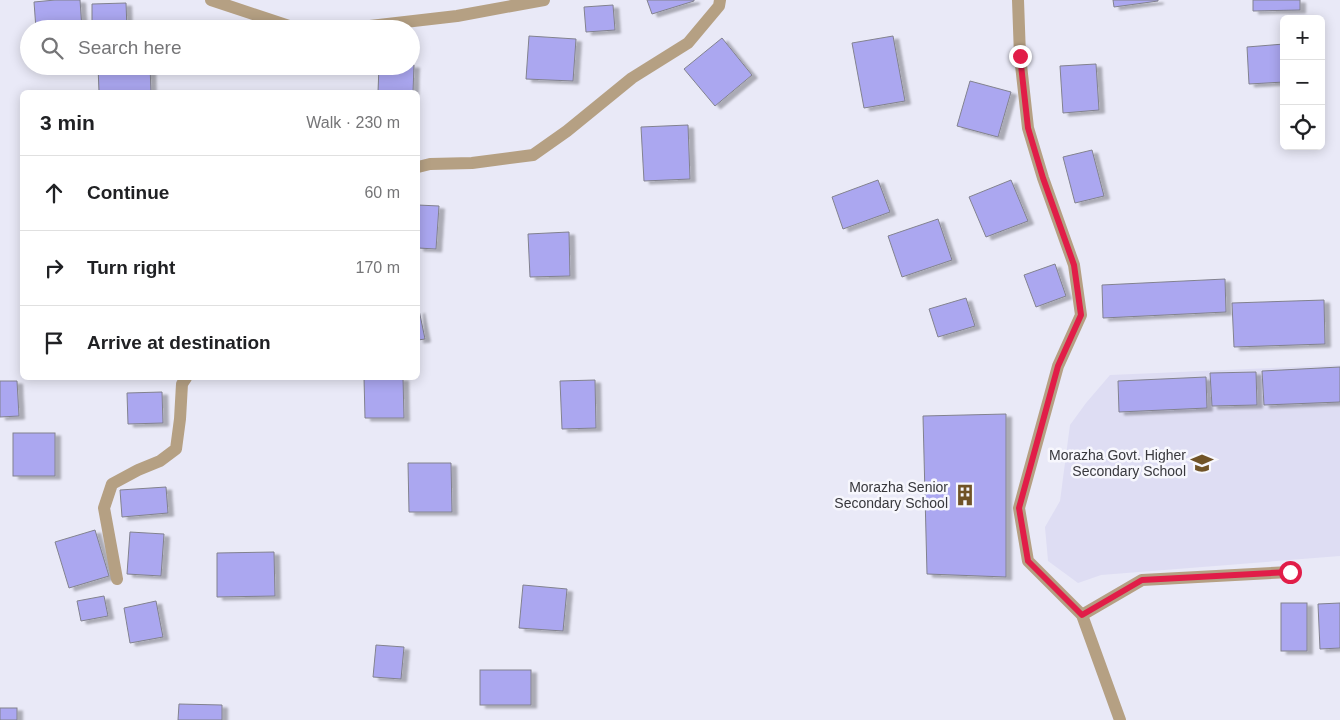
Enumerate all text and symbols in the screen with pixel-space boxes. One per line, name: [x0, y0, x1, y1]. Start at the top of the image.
map controls: [1280, 15, 1325, 150]
button: +: [1280, 15, 1325, 60]
search box: [20, 20, 420, 75]
icon: search: [38, 34, 66, 62]
text: Search here: [78, 37, 182, 58]
route end: [1009, 45, 1032, 68]
button: −: [1280, 60, 1325, 105]
button: locate: [1280, 105, 1325, 150]
text: 3 min: [40, 111, 95, 134]
text: Walk · 230 m: [306, 114, 400, 131]
icon: ahead: [40, 179, 68, 207]
text: Continue: [87, 182, 169, 203]
text: 60 m: [364, 184, 400, 201]
icon: right: [40, 254, 68, 282]
text: Turn right: [87, 257, 175, 278]
text: 170 m: [356, 259, 400, 276]
icon: arrive: [40, 329, 68, 357]
text: Arrive at destination: [87, 332, 271, 353]
place label: Morazha Govt. Higher Secondary School: [1049, 447, 1186, 479]
school or university icon: Morazha Govt. Higher Secondary School: [1189, 450, 1215, 476]
place label: Morazha Senior Secondary School: [834, 479, 948, 511]
building icon: Morazha Senior Secondary School: [952, 482, 978, 508]
route start: [1279, 561, 1302, 584]

